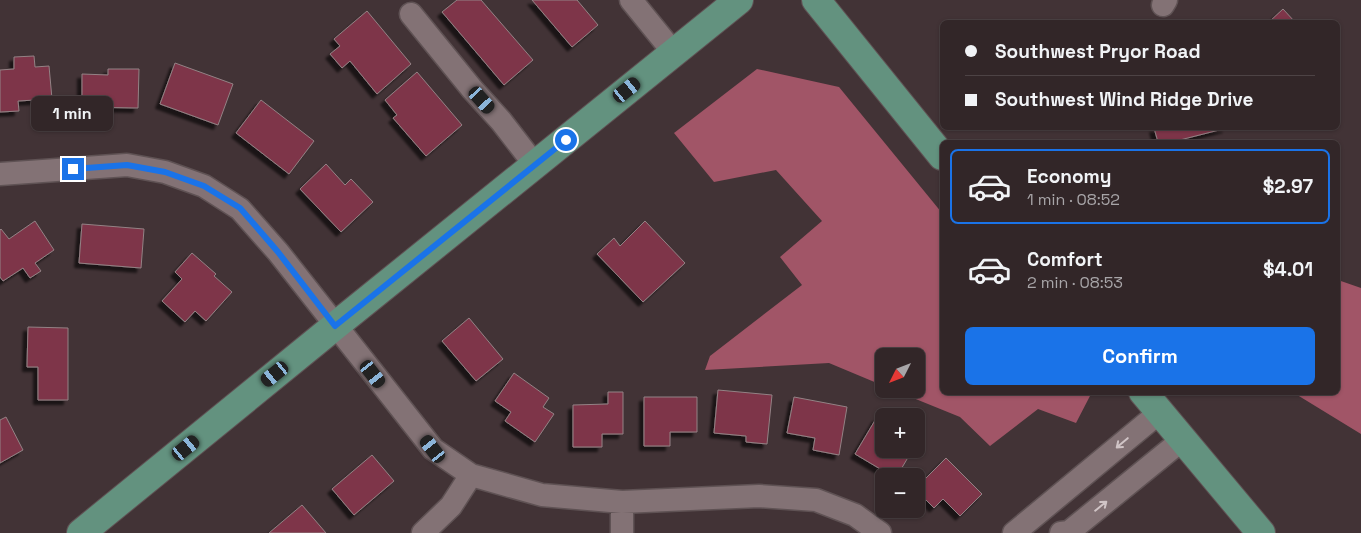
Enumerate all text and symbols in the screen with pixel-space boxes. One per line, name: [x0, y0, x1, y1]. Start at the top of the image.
text: Southwest Pryor Road: [995, 39, 1201, 64]
car: [610, 75, 643, 105]
car: [466, 84, 497, 116]
text: Southwest Wind Ridge Drive: [995, 87, 1253, 112]
callout: 1 min: [32, 96, 114, 132]
text: 1 min: [52, 103, 92, 124]
route start: [555, 129, 577, 151]
route end: [62, 158, 84, 180]
icon: car: [967, 164, 1012, 209]
text: Economy: [1027, 164, 1111, 189]
text: $2.97: [1263, 174, 1313, 199]
text: 1 min · 08:52: [1027, 189, 1120, 210]
icon: car: [967, 247, 1012, 292]
text: Comfort: [1027, 247, 1103, 272]
text: $4.01: [1263, 257, 1313, 282]
text: 2 min · 08:53: [1027, 272, 1123, 293]
button: Confirm: [965, 327, 1315, 385]
north arrow: [875, 348, 925, 398]
map controls: [875, 348, 925, 518]
car: [357, 358, 388, 390]
car: [258, 359, 291, 389]
button: +: [875, 408, 925, 458]
car: [169, 433, 202, 463]
car: [417, 433, 448, 465]
one-way arrow: [1116, 438, 1129, 449]
button: −: [875, 468, 925, 518]
one-way arrow: [1094, 501, 1107, 512]

